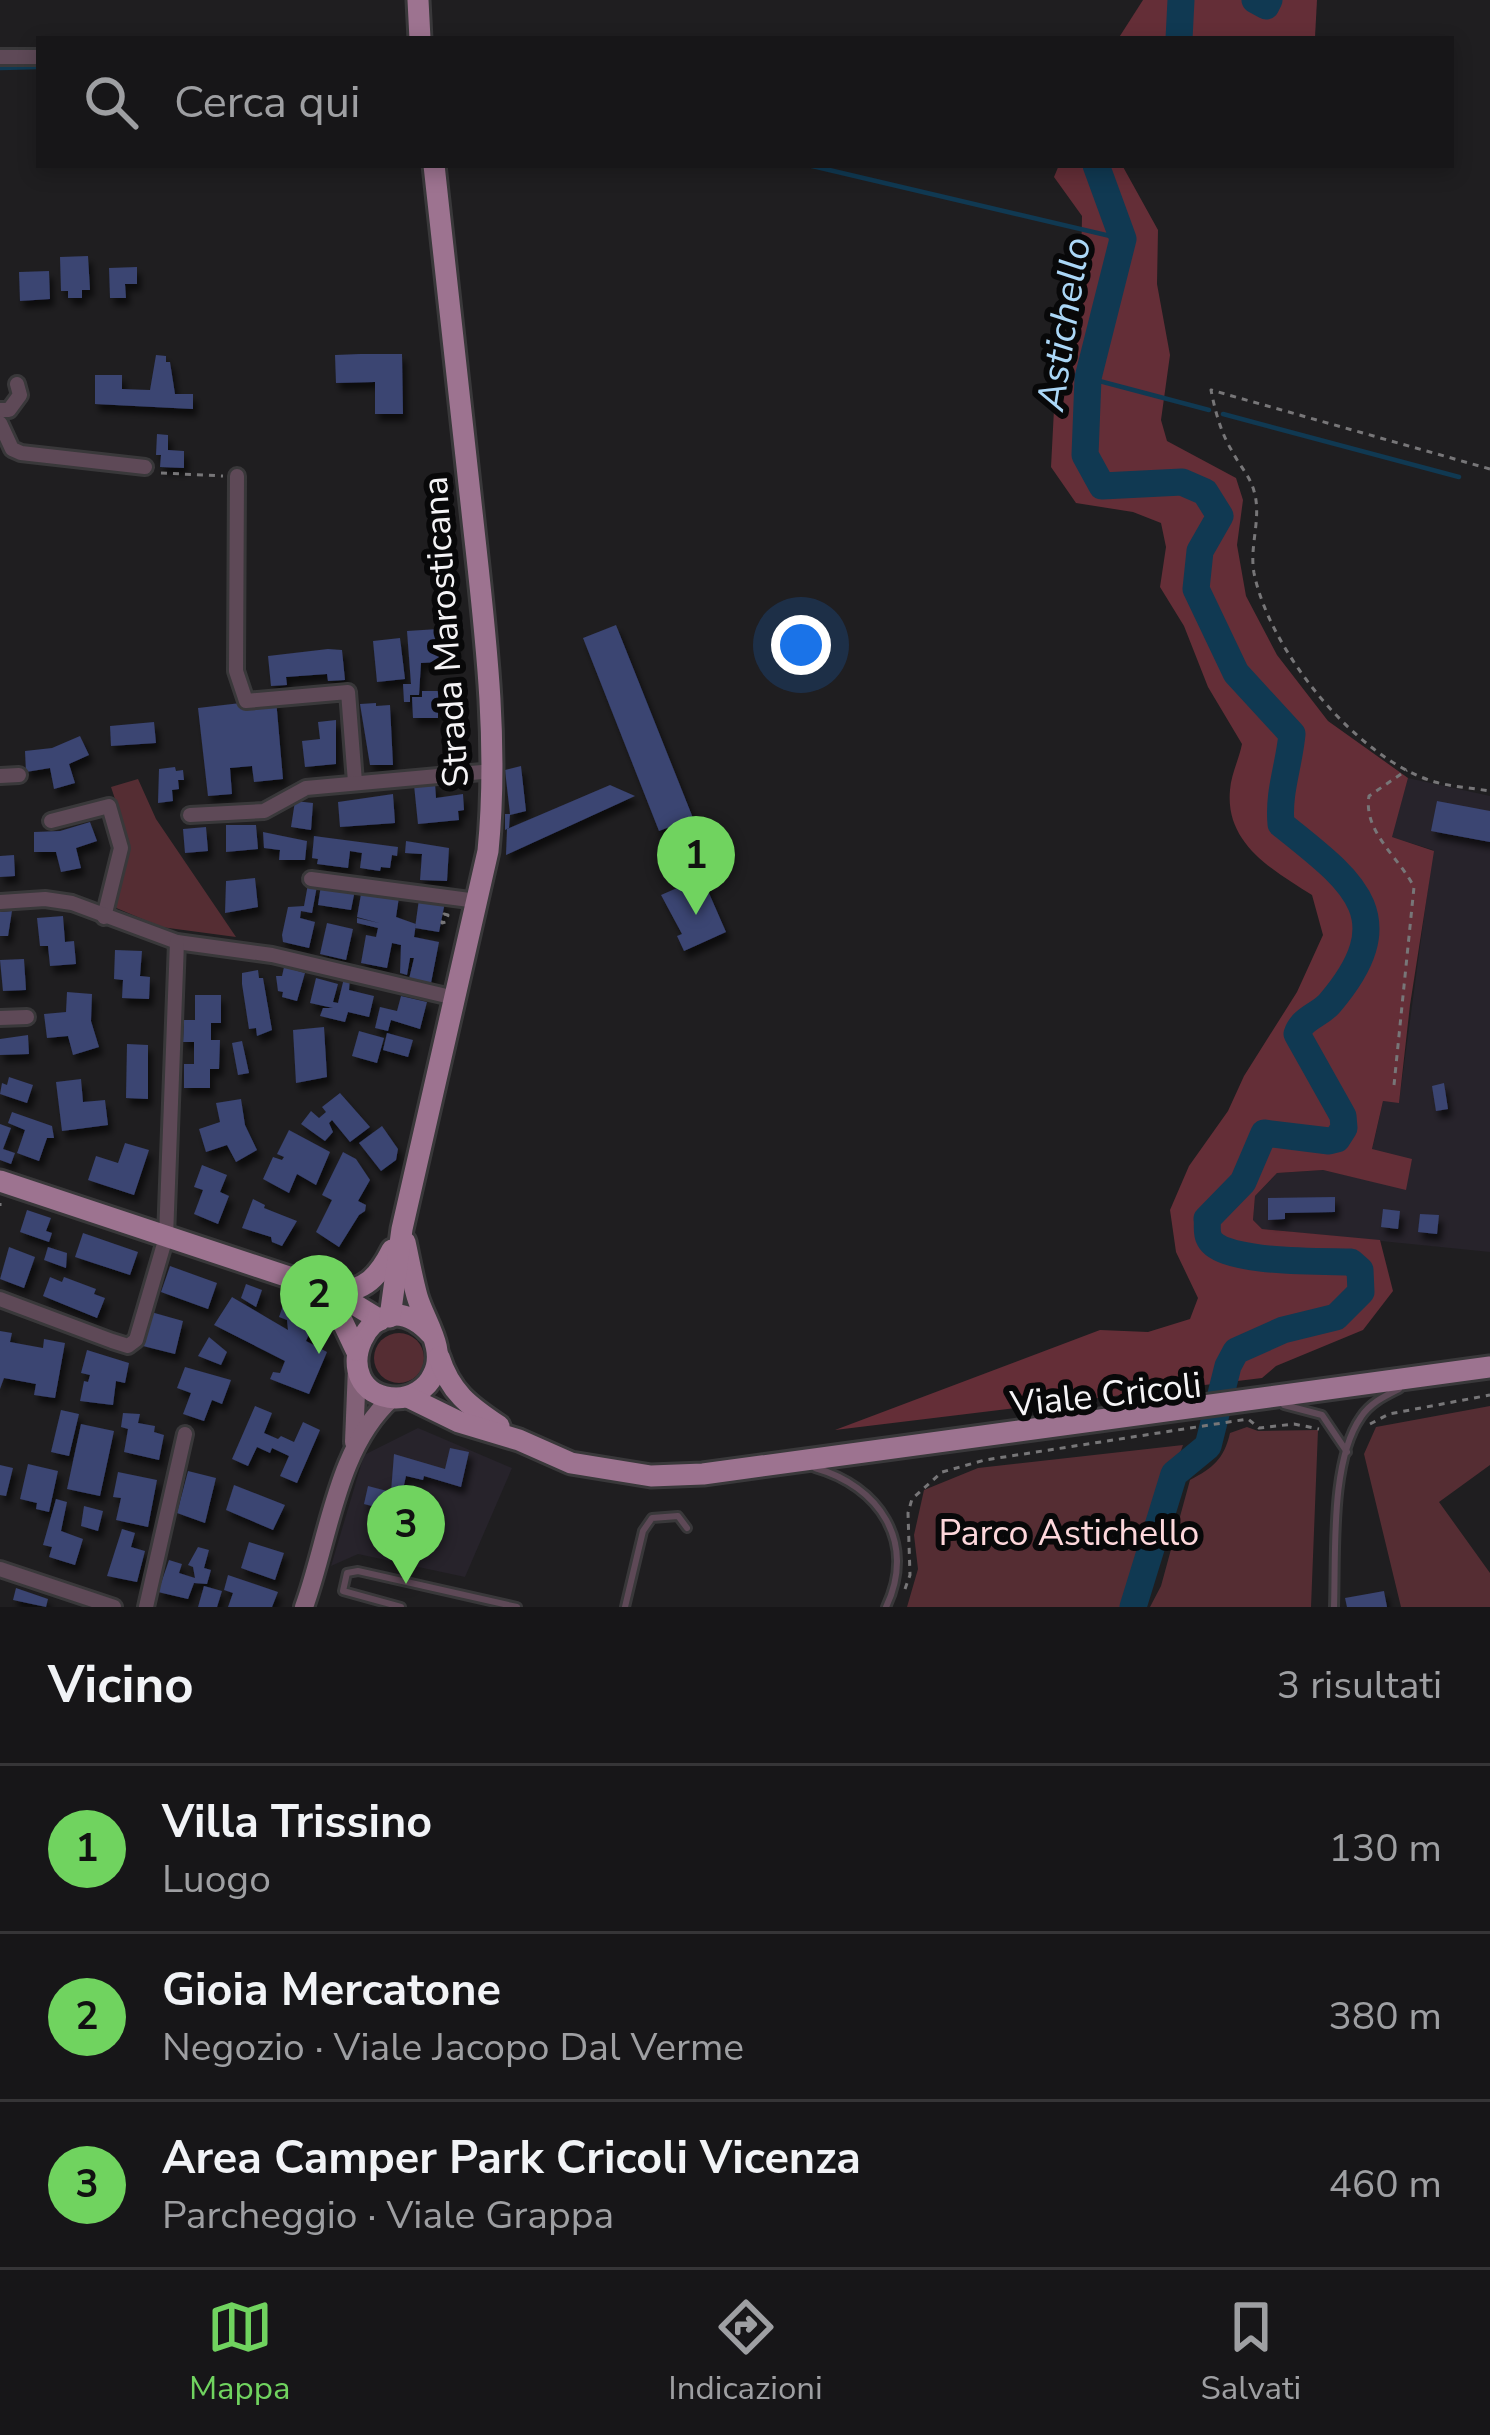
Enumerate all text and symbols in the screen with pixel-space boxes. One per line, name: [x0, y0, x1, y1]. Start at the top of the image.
search box: [36, 36, 1454, 168]
icon: search: [78, 69, 144, 135]
text: Cerca qui: [174, 72, 360, 133]
water label: Astichello: [1024, 233, 1104, 416]
street label: Strada Marosticana: [411, 475, 481, 789]
your location: [771, 615, 831, 675]
pin: 1: [657, 816, 735, 915]
pin: 2: [280, 1255, 358, 1354]
street label: Viale Cricoli: [1007, 1361, 1204, 1430]
pin: 3: [367, 1485, 445, 1584]
park label: Parco Astichello: [939, 1509, 1199, 1558]
text: Vicino: [48, 1650, 194, 1720]
text: 3 risultati: [1277, 1659, 1442, 1712]
text: Villa Trissino: [162, 1792, 432, 1853]
text: 1: [75, 1822, 99, 1875]
text: 130 m: [1328, 1822, 1442, 1875]
text: Luogo: [162, 1853, 271, 1906]
text: Gioia Mercatone: [162, 1960, 501, 2021]
text: 2: [75, 1990, 99, 2043]
text: 380 m: [1328, 1990, 1442, 2043]
text: Negozio · Viale Jacopo Dal Verme: [162, 2021, 744, 2074]
text: Area Camper Park Cricoli Vicenza: [162, 2128, 861, 2189]
text: 3: [75, 2158, 99, 2211]
text: 460 m: [1328, 2158, 1442, 2211]
text: Parcheggio · Viale Grappa: [162, 2189, 614, 2242]
tab: Mappa: [189, 2294, 291, 2411]
tab: Indicazioni: [668, 2294, 823, 2411]
tab: Salvati: [1201, 2294, 1301, 2411]

